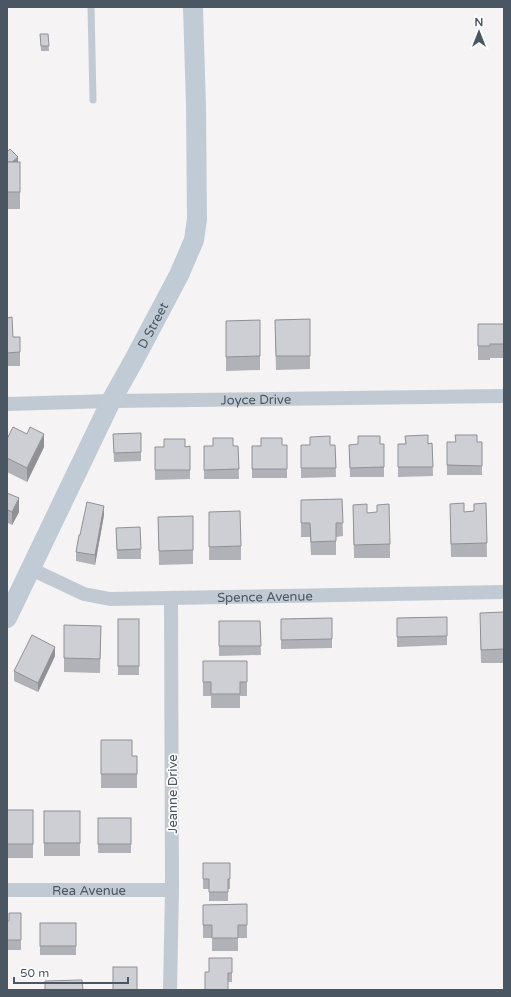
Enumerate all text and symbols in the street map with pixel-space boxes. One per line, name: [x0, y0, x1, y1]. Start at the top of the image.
north arrow: [459, 12, 499, 52]
text: N: [475, 16, 483, 29]
street label: D Street: [134, 300, 172, 352]
street label: Joyce Drive: [221, 392, 291, 409]
street label: Spence Avenue: [217, 588, 313, 606]
street label: Jeanne Drive: [165, 754, 181, 834]
street label: Rea Avenue: [52, 883, 126, 899]
scale bar: [14, 959, 128, 985]
text: 50 m: [20, 966, 49, 980]

